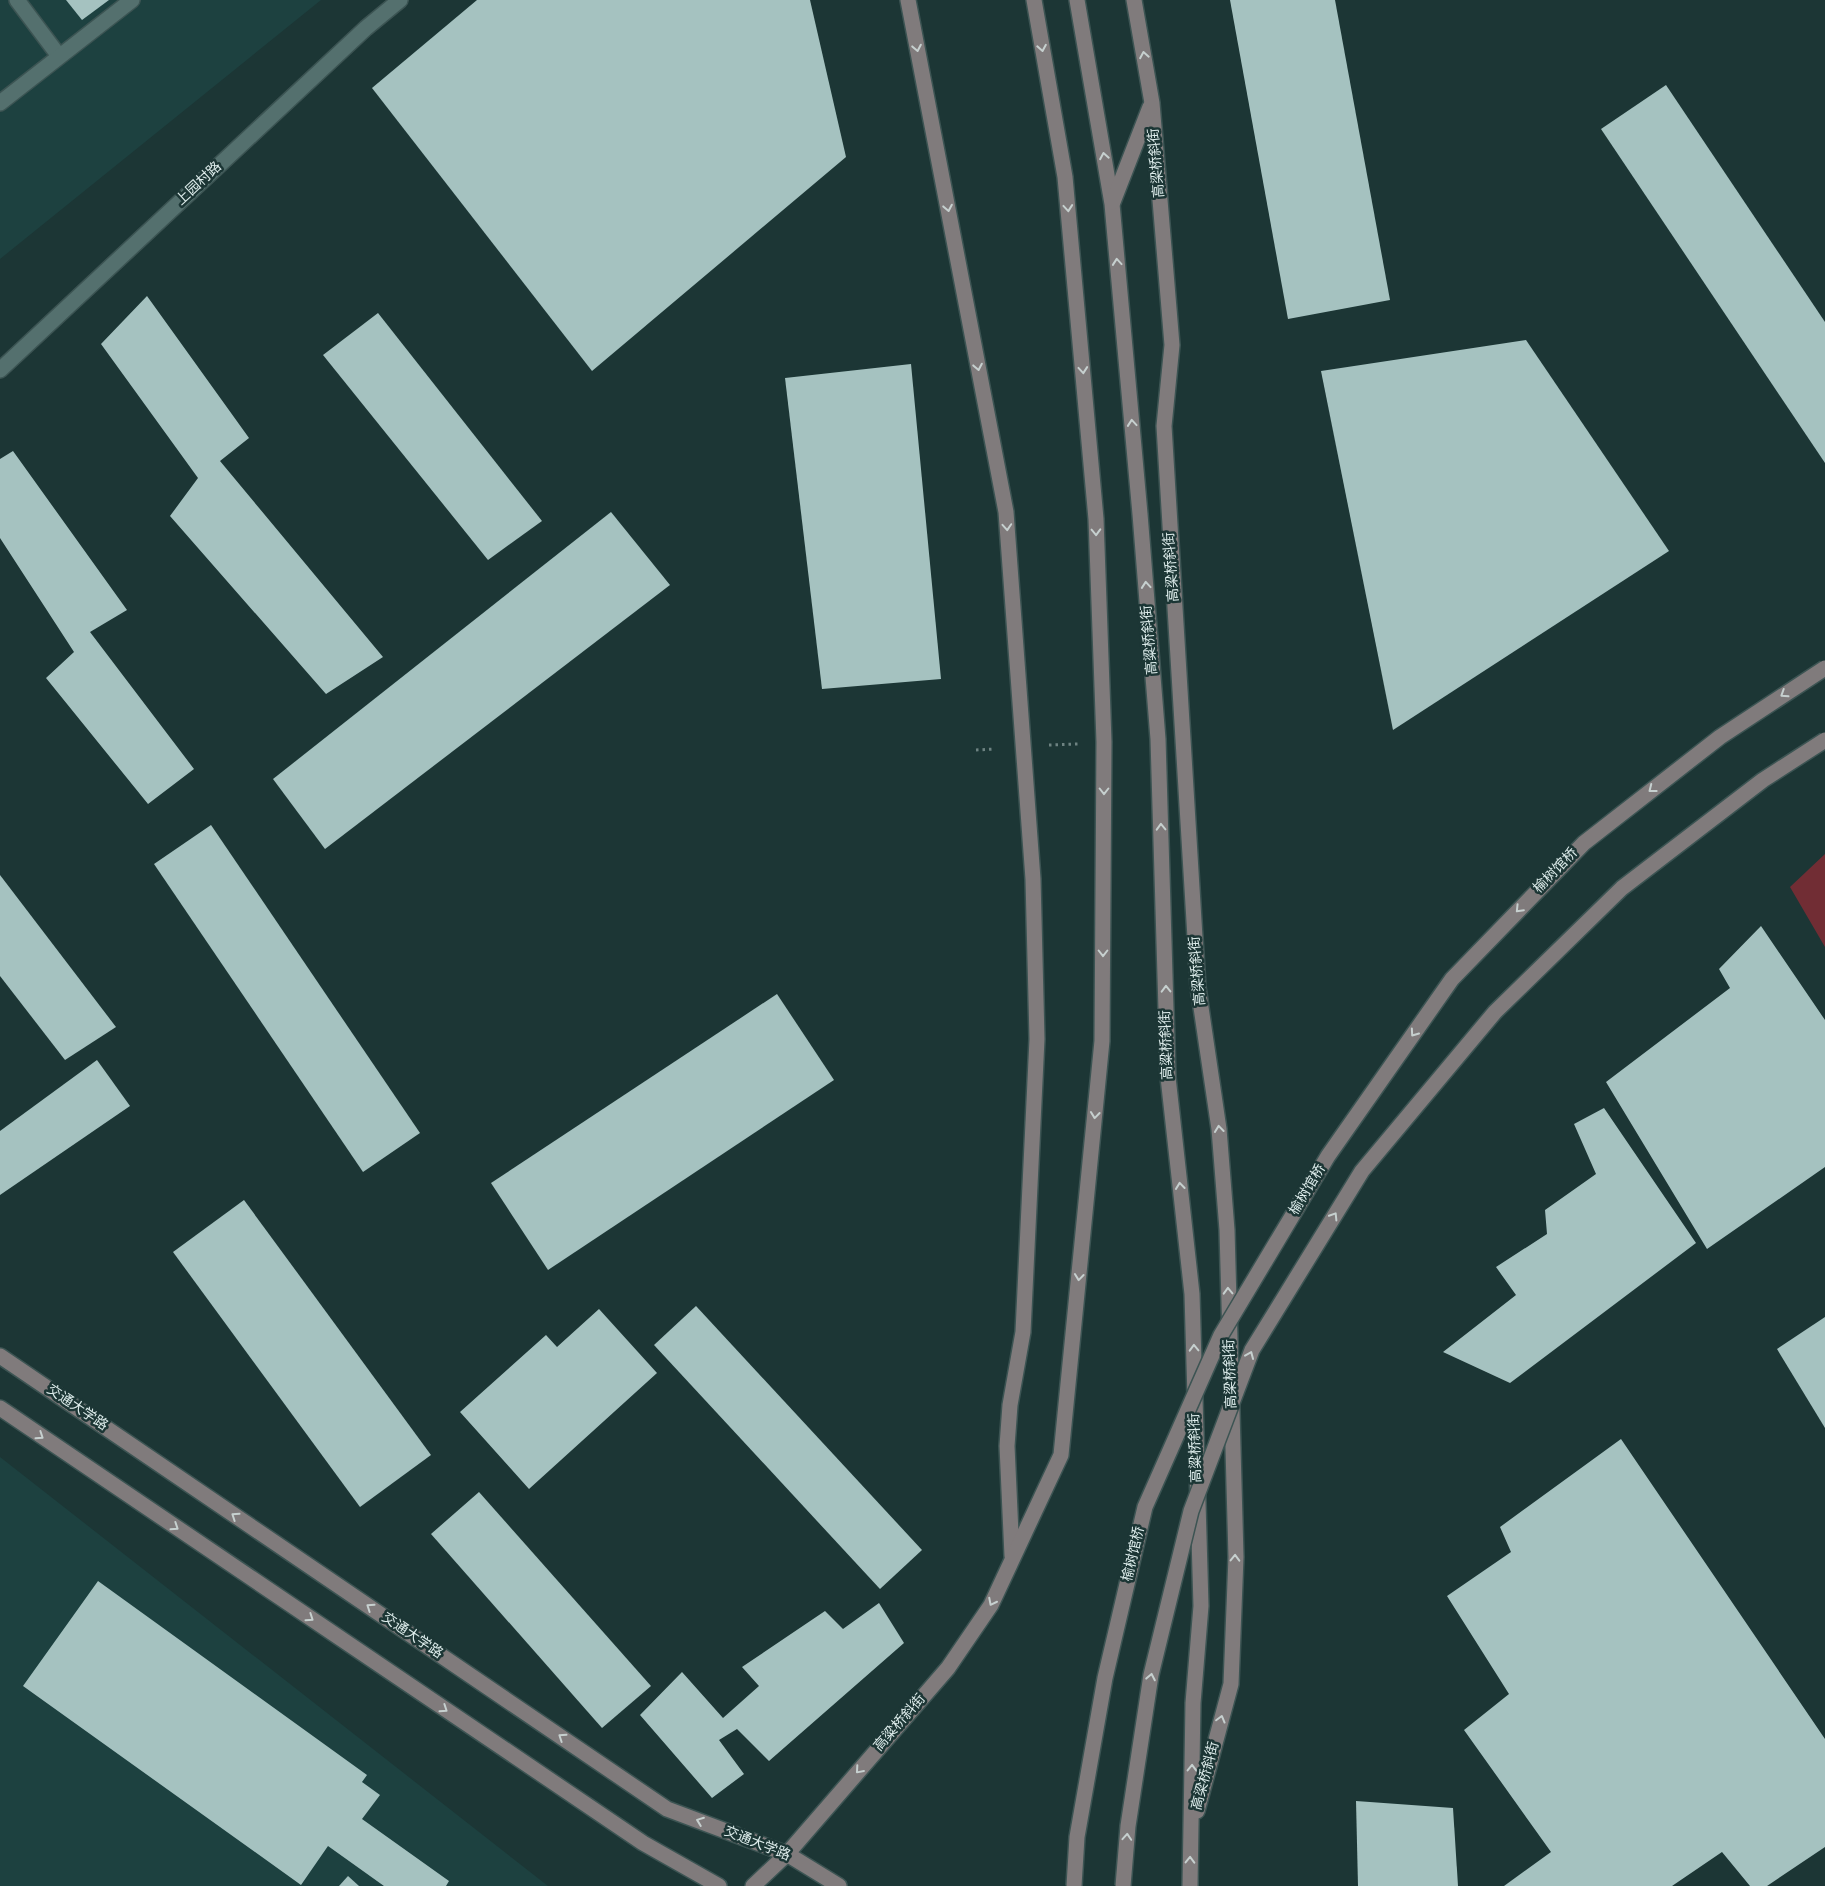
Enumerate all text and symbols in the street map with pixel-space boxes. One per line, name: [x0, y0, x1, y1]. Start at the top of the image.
one-way arrow: [912, 43, 922, 52]
one-way arrow: [1037, 44, 1047, 52]
one-way arrow: [1139, 51, 1149, 59]
street label: 高梁桥斜街: [1145, 127, 1169, 199]
one-way arrow: [1099, 151, 1109, 160]
street label: 上园村路: [172, 158, 225, 209]
one-way arrow: [942, 203, 952, 212]
one-way arrow: [1062, 205, 1073, 213]
one-way arrow: [1112, 257, 1123, 265]
one-way arrow: [972, 363, 983, 372]
one-way arrow: [1077, 366, 1088, 374]
one-way arrow: [1127, 419, 1138, 427]
one-way arrow: [1001, 523, 1012, 531]
one-way arrow: [1091, 528, 1102, 536]
street label: 高梁桥斜街: [1161, 531, 1183, 603]
one-way arrow: [1140, 581, 1151, 589]
street label: 高粱桥斜街: [1138, 604, 1162, 676]
one-way arrow: [1781, 688, 1790, 698]
one-way arrow: [1648, 783, 1658, 792]
one-way arrow: [1098, 787, 1109, 795]
one-way arrow: [1156, 822, 1167, 830]
street label: 榆树馆桥: [1530, 844, 1582, 897]
one-way arrow: [1516, 904, 1525, 913]
street label: 高梁桥斜街: [1186, 935, 1210, 1007]
one-way arrow: [1098, 950, 1108, 957]
one-way arrow: [1160, 985, 1171, 993]
street label: 高粱桥斜街: [1157, 1010, 1177, 1080]
one-way arrow: [1411, 1027, 1420, 1037]
one-way arrow: [1090, 1112, 1101, 1120]
one-way arrow: [1214, 1124, 1225, 1132]
street label: 榆树馆桥: [1285, 1161, 1330, 1218]
one-way arrow: [1175, 1182, 1186, 1190]
one-way arrow: [1328, 1212, 1338, 1221]
one-way arrow: [1074, 1273, 1085, 1281]
one-way arrow: [1223, 1287, 1234, 1295]
street label: 高梁桥斜街: [1221, 1339, 1241, 1409]
one-way arrow: [1188, 1343, 1199, 1351]
one-way arrow: [1244, 1351, 1254, 1360]
street label: 交通大学路: [43, 1381, 111, 1435]
street label: 高粱桥斜街: [1186, 1413, 1206, 1483]
one-way arrow: [35, 1430, 44, 1439]
one-way arrow: [231, 1513, 241, 1522]
one-way arrow: [169, 1521, 179, 1530]
street label: 榆树馆桥: [1118, 1525, 1149, 1583]
one-way arrow: [1230, 1554, 1241, 1562]
one-way arrow: [988, 1596, 998, 1605]
one-way arrow: [366, 1604, 375, 1613]
street label: 交通大学路: [378, 1609, 446, 1663]
one-way arrow: [304, 1612, 313, 1621]
one-way arrow: [1146, 1672, 1156, 1681]
street label: 高粱桥斜街: [871, 1691, 929, 1755]
one-way arrow: [438, 1703, 448, 1712]
one-way arrow: [1216, 1716, 1226, 1724]
one-way arrow: [558, 1734, 568, 1743]
street label: 高梁桥斜街: [1189, 1740, 1223, 1812]
one-way arrow: [1186, 1764, 1197, 1772]
one-way arrow: [856, 1765, 865, 1774]
one-way arrow: [696, 1817, 705, 1827]
street label: 交通大学路: [721, 1822, 793, 1865]
one-way arrow: [1121, 1833, 1132, 1841]
one-way arrow: [1185, 1856, 1195, 1864]

